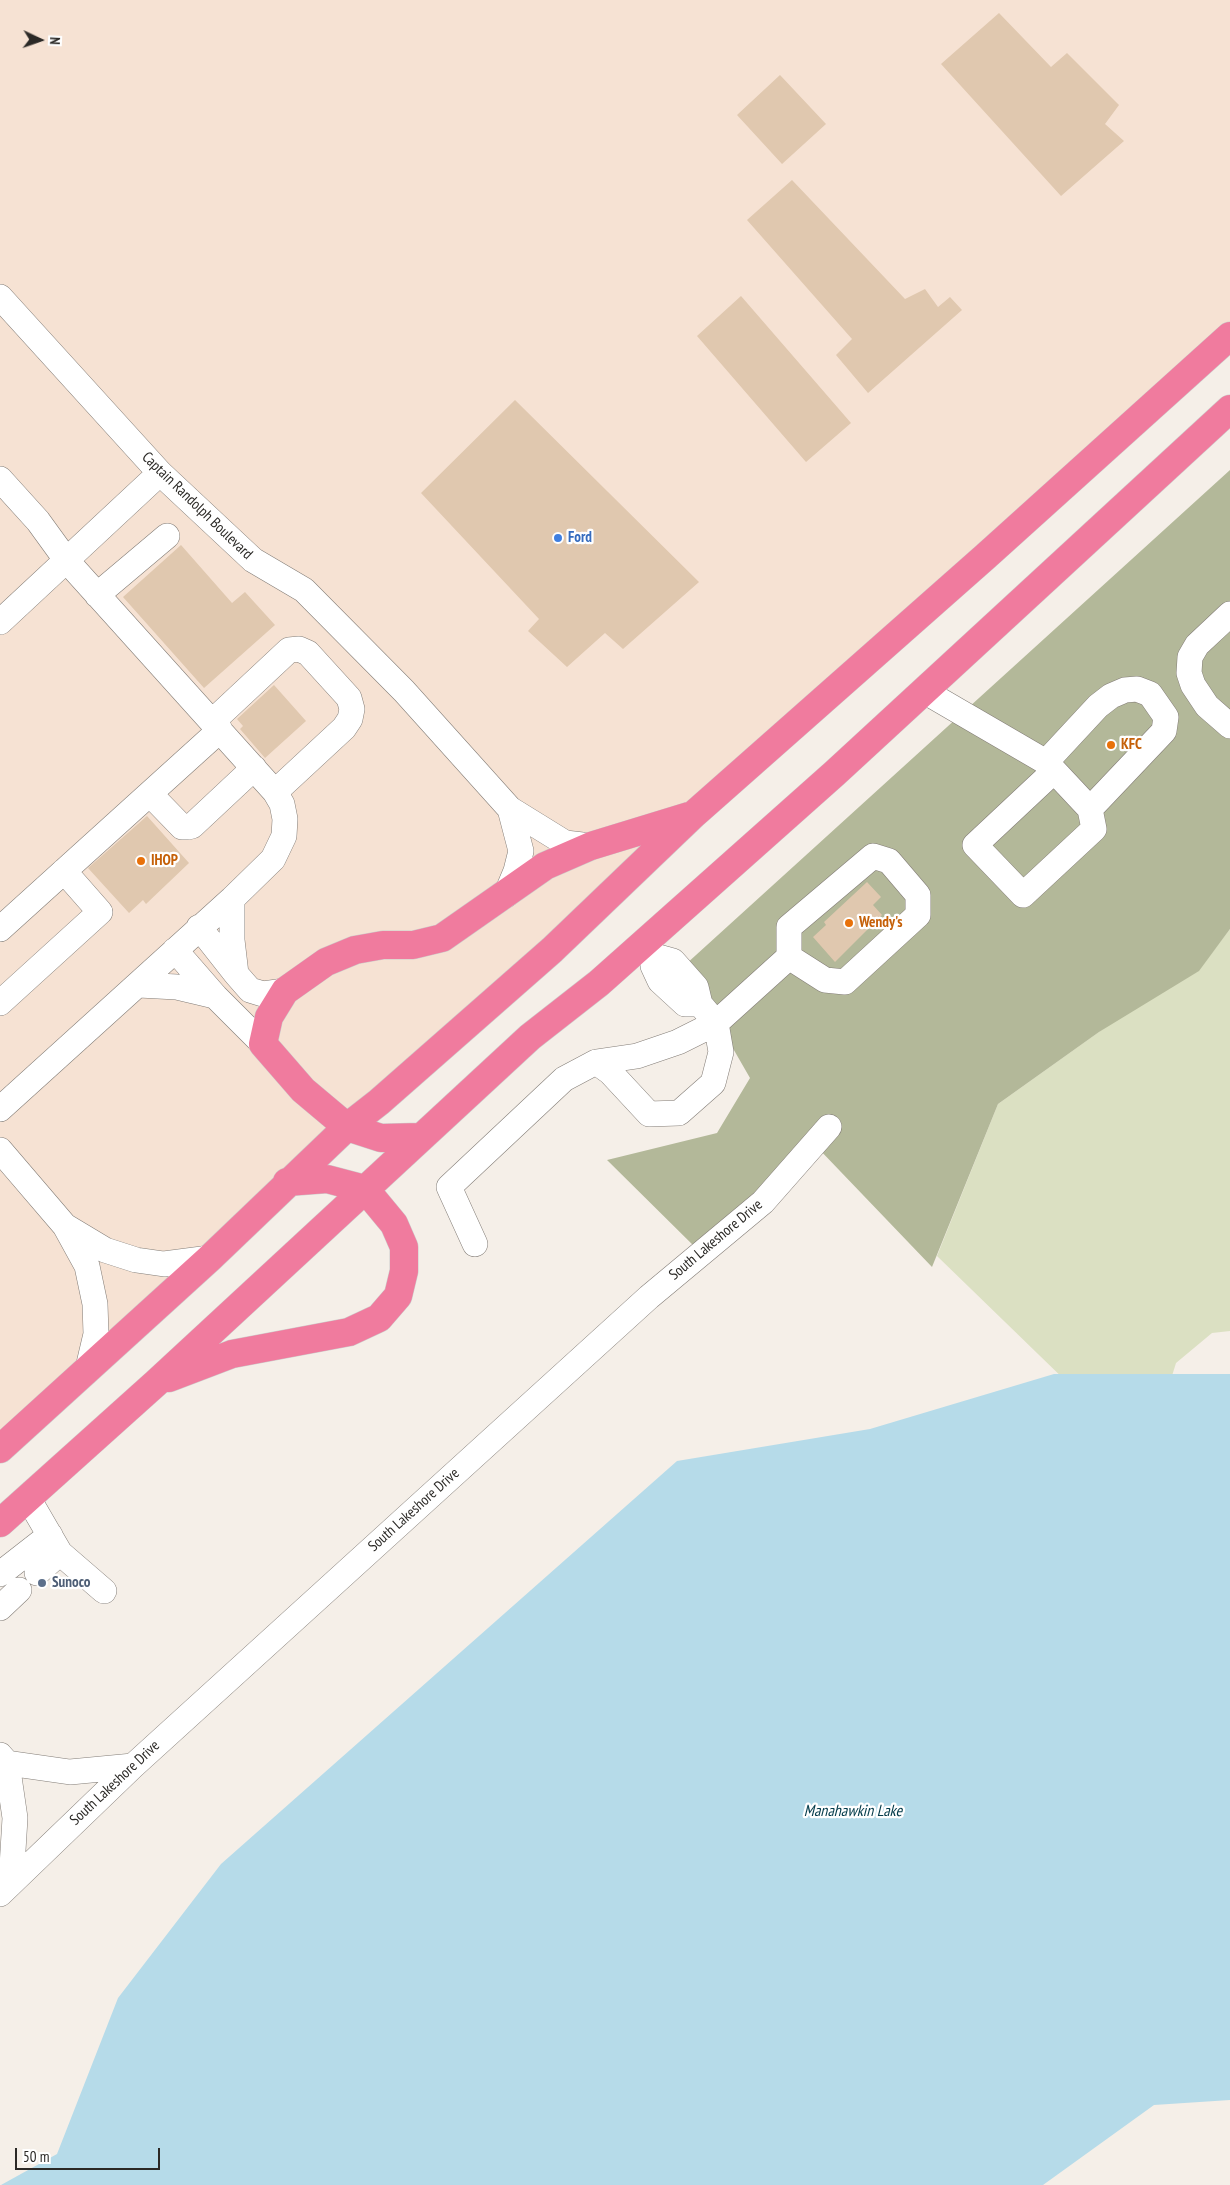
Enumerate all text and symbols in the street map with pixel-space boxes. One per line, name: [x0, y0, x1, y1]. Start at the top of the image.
north arrow: [15, 15, 65, 65]
text: N: [46, 37, 64, 45]
street label: Captain Randolph Boulevard: [138, 449, 256, 563]
place label: Ford: [568, 529, 592, 547]
marker: Ford: [552, 532, 564, 544]
place label: KFC: [1121, 736, 1142, 754]
marker: KFC: [1105, 739, 1117, 751]
place label: IHOP: [151, 852, 178, 870]
marker: IHOP: [135, 855, 147, 867]
place label: Wendy's: [859, 914, 902, 932]
marker: Wendy's: [843, 917, 855, 929]
street label: South Lakeshore Drive: [666, 1196, 766, 1284]
street label: South Lakeshore Drive: [365, 1464, 463, 1556]
place label: Sunoco: [52, 1574, 90, 1592]
marker: Sunoco: [36, 1577, 48, 1589]
street label: South Lakeshore Drive: [66, 1737, 164, 1829]
water label: Manahawkin Lake: [804, 1801, 902, 1821]
scale bar: [18, 2138, 162, 2170]
text: 50 m: [23, 2147, 49, 2166]

